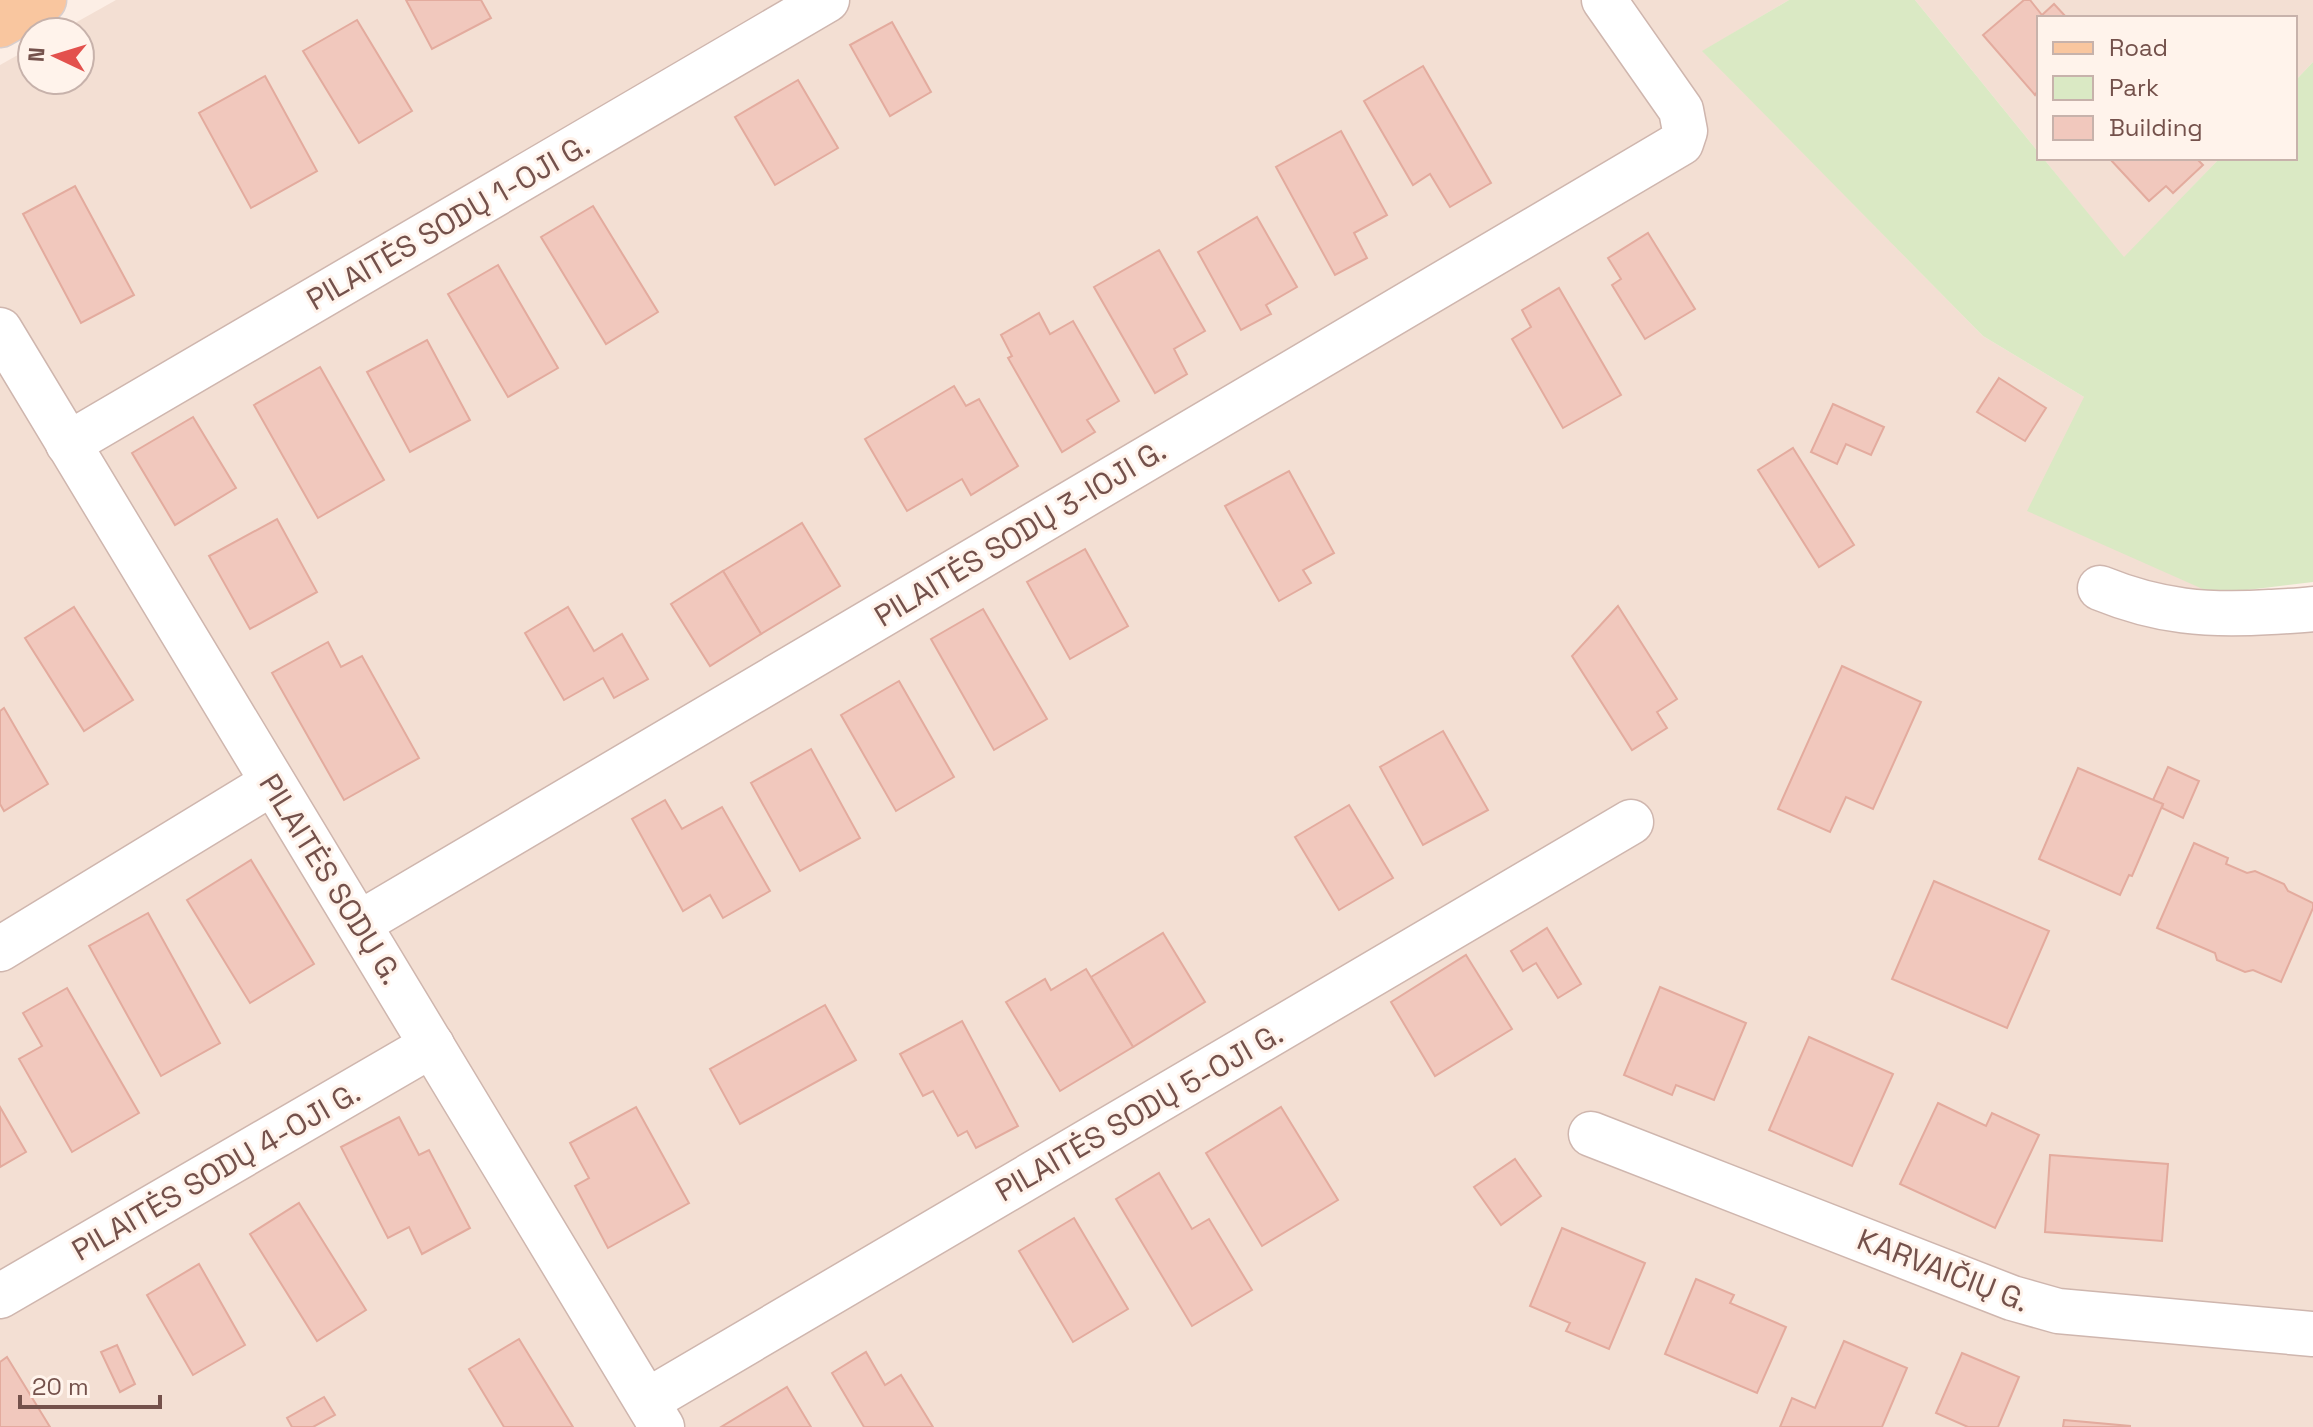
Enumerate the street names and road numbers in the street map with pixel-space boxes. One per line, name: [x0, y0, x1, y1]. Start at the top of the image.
street label: PILAITĖS SODŲ 1-OJI G.: [300, 125, 596, 319]
street label: PILAITĖS SODŲ 3-IOJI G.: [867, 430, 1173, 636]
street label: PILAITĖS SODŲ G.: [251, 766, 411, 992]
street label: PILAITĖS SODŲ 5-OJI G.: [988, 1014, 1290, 1210]
street label: PILAITĖS SODŲ 4-OJI G.: [65, 1072, 367, 1270]
street label: KARVAIČIŲ G.: [1852, 1219, 2034, 1321]

